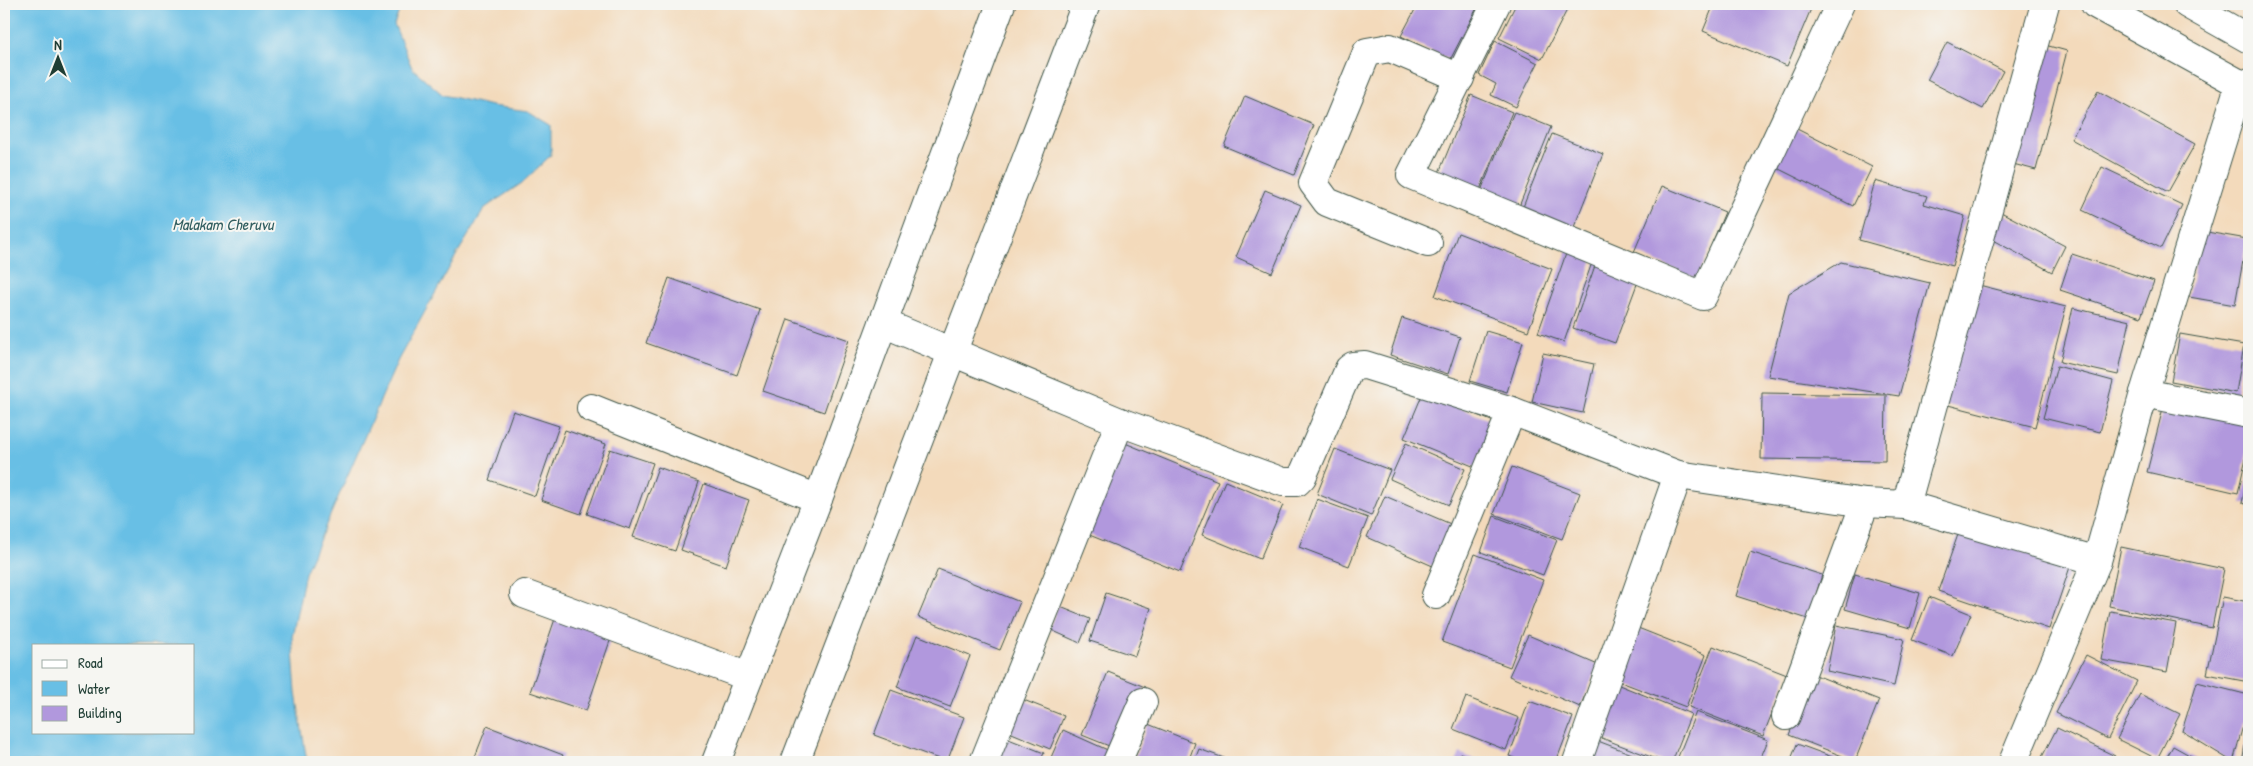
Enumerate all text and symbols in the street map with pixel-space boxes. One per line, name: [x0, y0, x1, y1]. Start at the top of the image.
north arrow: [32, 32, 82, 82]
text: N: [54, 35, 62, 54]
water label: Malakam Cheruvu: [172, 213, 275, 235]
legend: [32, 644, 195, 734]
text: Road: [78, 652, 103, 673]
text: Water: [78, 678, 110, 699]
text: Building: [78, 702, 122, 723]

